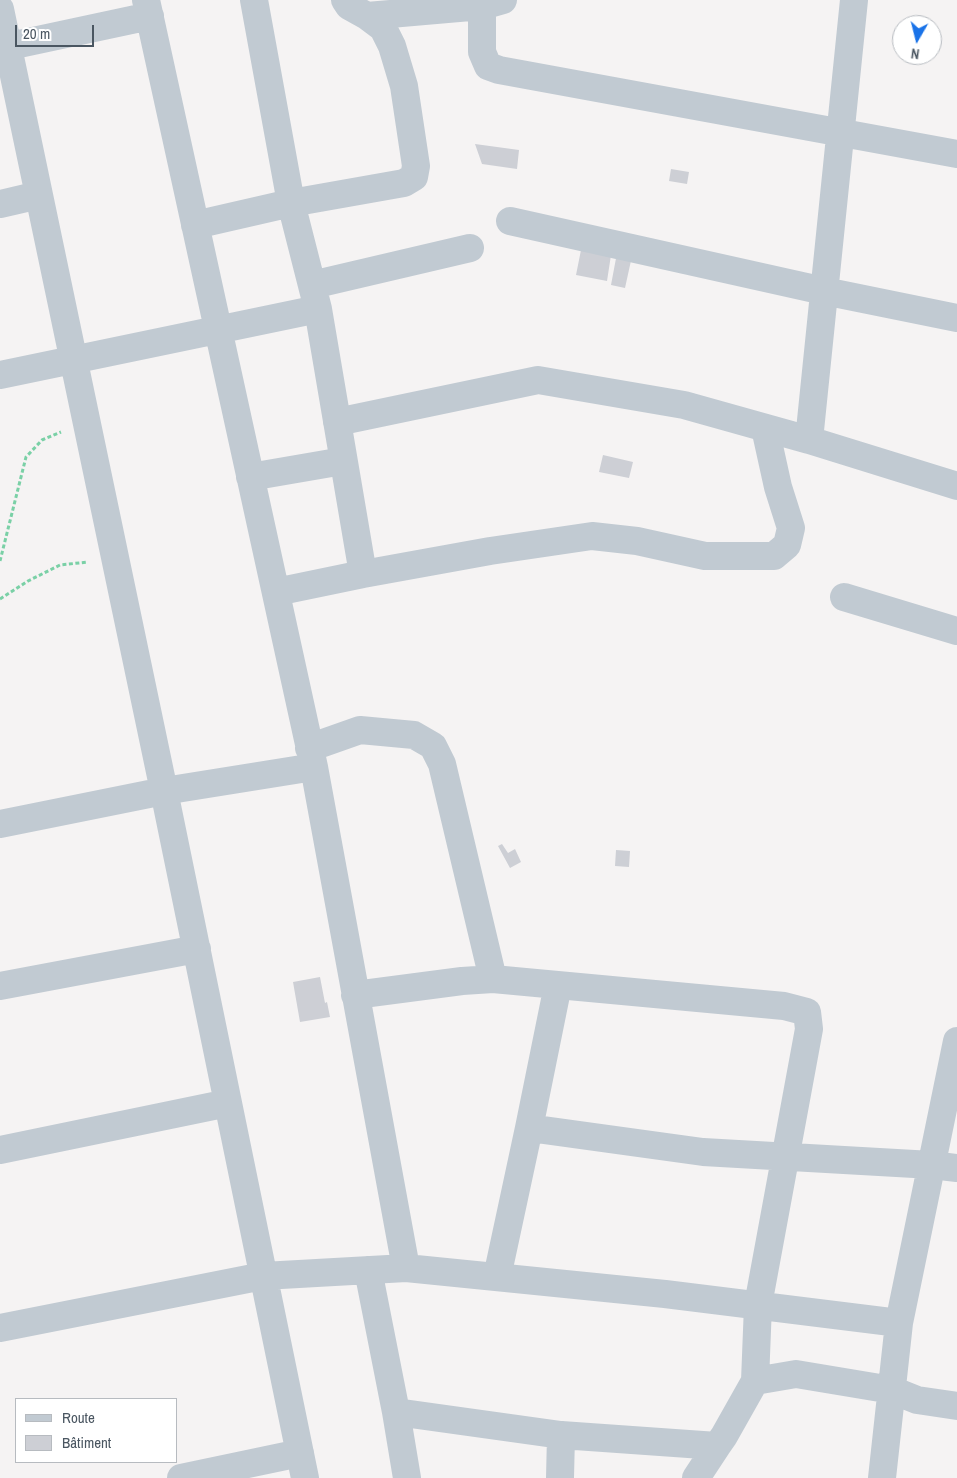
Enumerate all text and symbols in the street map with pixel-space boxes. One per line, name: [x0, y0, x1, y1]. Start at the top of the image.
scale bar: [18, 15, 96, 47]
north arrow: [892, 15, 942, 65]
text: 20 m: [23, 23, 50, 44]
text: N: [910, 44, 920, 63]
legend: [15, 1398, 178, 1463]
text: Route: [62, 1407, 95, 1428]
text: Bâtiment: [62, 1432, 111, 1453]

